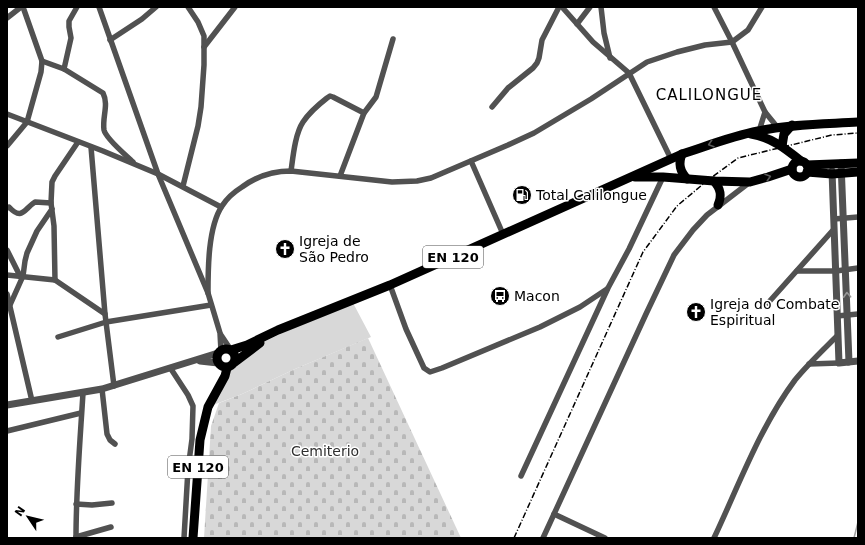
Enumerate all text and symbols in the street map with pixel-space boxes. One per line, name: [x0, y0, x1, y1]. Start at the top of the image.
district label: CALILONGUE: [656, 86, 762, 104]
one-way arrow: [707, 140, 714, 148]
one-way arrow: [764, 173, 771, 182]
fuel station icon: Total Calilongue: [511, 184, 533, 206]
place label: Total Calilongue: [535, 187, 647, 203]
place label: Igreja de São Pedro: [299, 233, 369, 265]
church icon: Igreja de São Pedro: [274, 238, 296, 260]
road number: EN 120: [423, 246, 483, 268]
bus stop icon: Macon: [489, 285, 511, 307]
place label: Macon: [514, 288, 560, 304]
one-way arrow: [842, 292, 851, 298]
place label: Igreja do Combate Espiritual: [710, 296, 839, 328]
church icon: Igreja do Combate Espiritual: [685, 301, 707, 323]
park label: Cemiterio: [291, 443, 359, 459]
road number: EN 120: [168, 456, 228, 478]
north arrow: [8, 497, 48, 537]
text: N: [12, 504, 28, 519]

